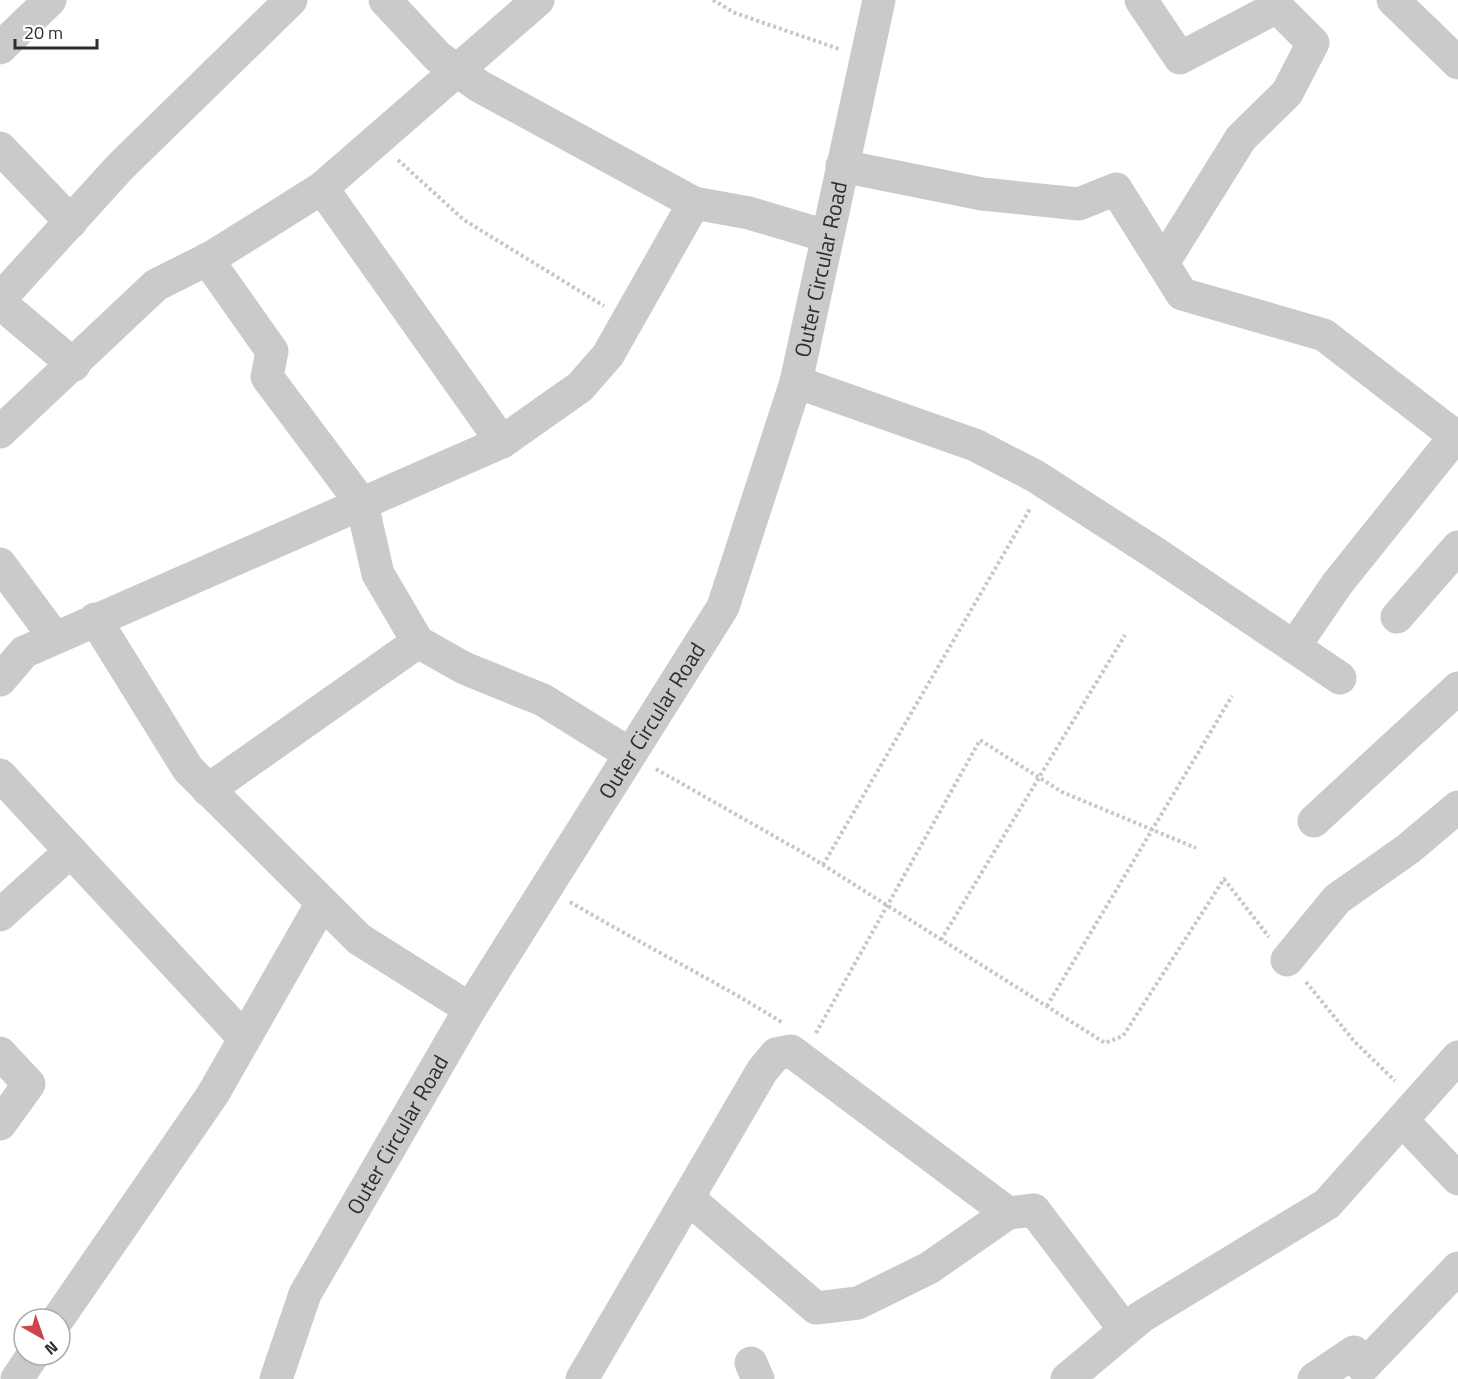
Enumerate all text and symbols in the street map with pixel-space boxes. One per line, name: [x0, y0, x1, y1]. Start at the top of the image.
scale bar: [15, 12, 98, 50]
text: 20 m: [24, 19, 63, 46]
street label: Outer Circular Road: [785, 178, 856, 360]
street label: Outer Circular Road: [589, 636, 714, 805]
street label: Outer Circular Road: [338, 1049, 457, 1221]
north arrow: [12, 1307, 72, 1367]
text: N: [40, 1336, 64, 1361]

